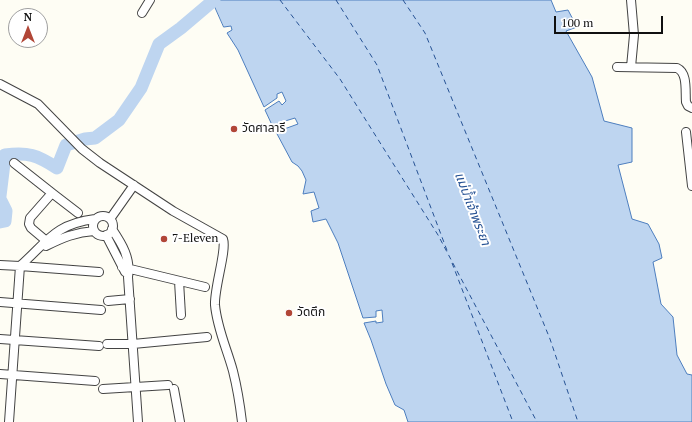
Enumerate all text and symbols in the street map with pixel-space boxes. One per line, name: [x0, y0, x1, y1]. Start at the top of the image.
north arrow: [8, 8, 48, 48]
scale bar: [556, 8, 665, 34]
text: N: [24, 10, 32, 24]
text: 100 m: [561, 15, 593, 30]
place label: วัดศาลารี: [242, 122, 285, 136]
marker: วัดศาลารี: [229, 124, 239, 134]
water label: แม่น้ำเจ้าพระยา: [451, 170, 493, 248]
place label: 7-Eleven: [172, 232, 218, 246]
marker: 7-Eleven: [159, 234, 169, 244]
place label: วัดตึก: [297, 306, 325, 320]
marker: วัดตึก: [284, 308, 294, 318]

